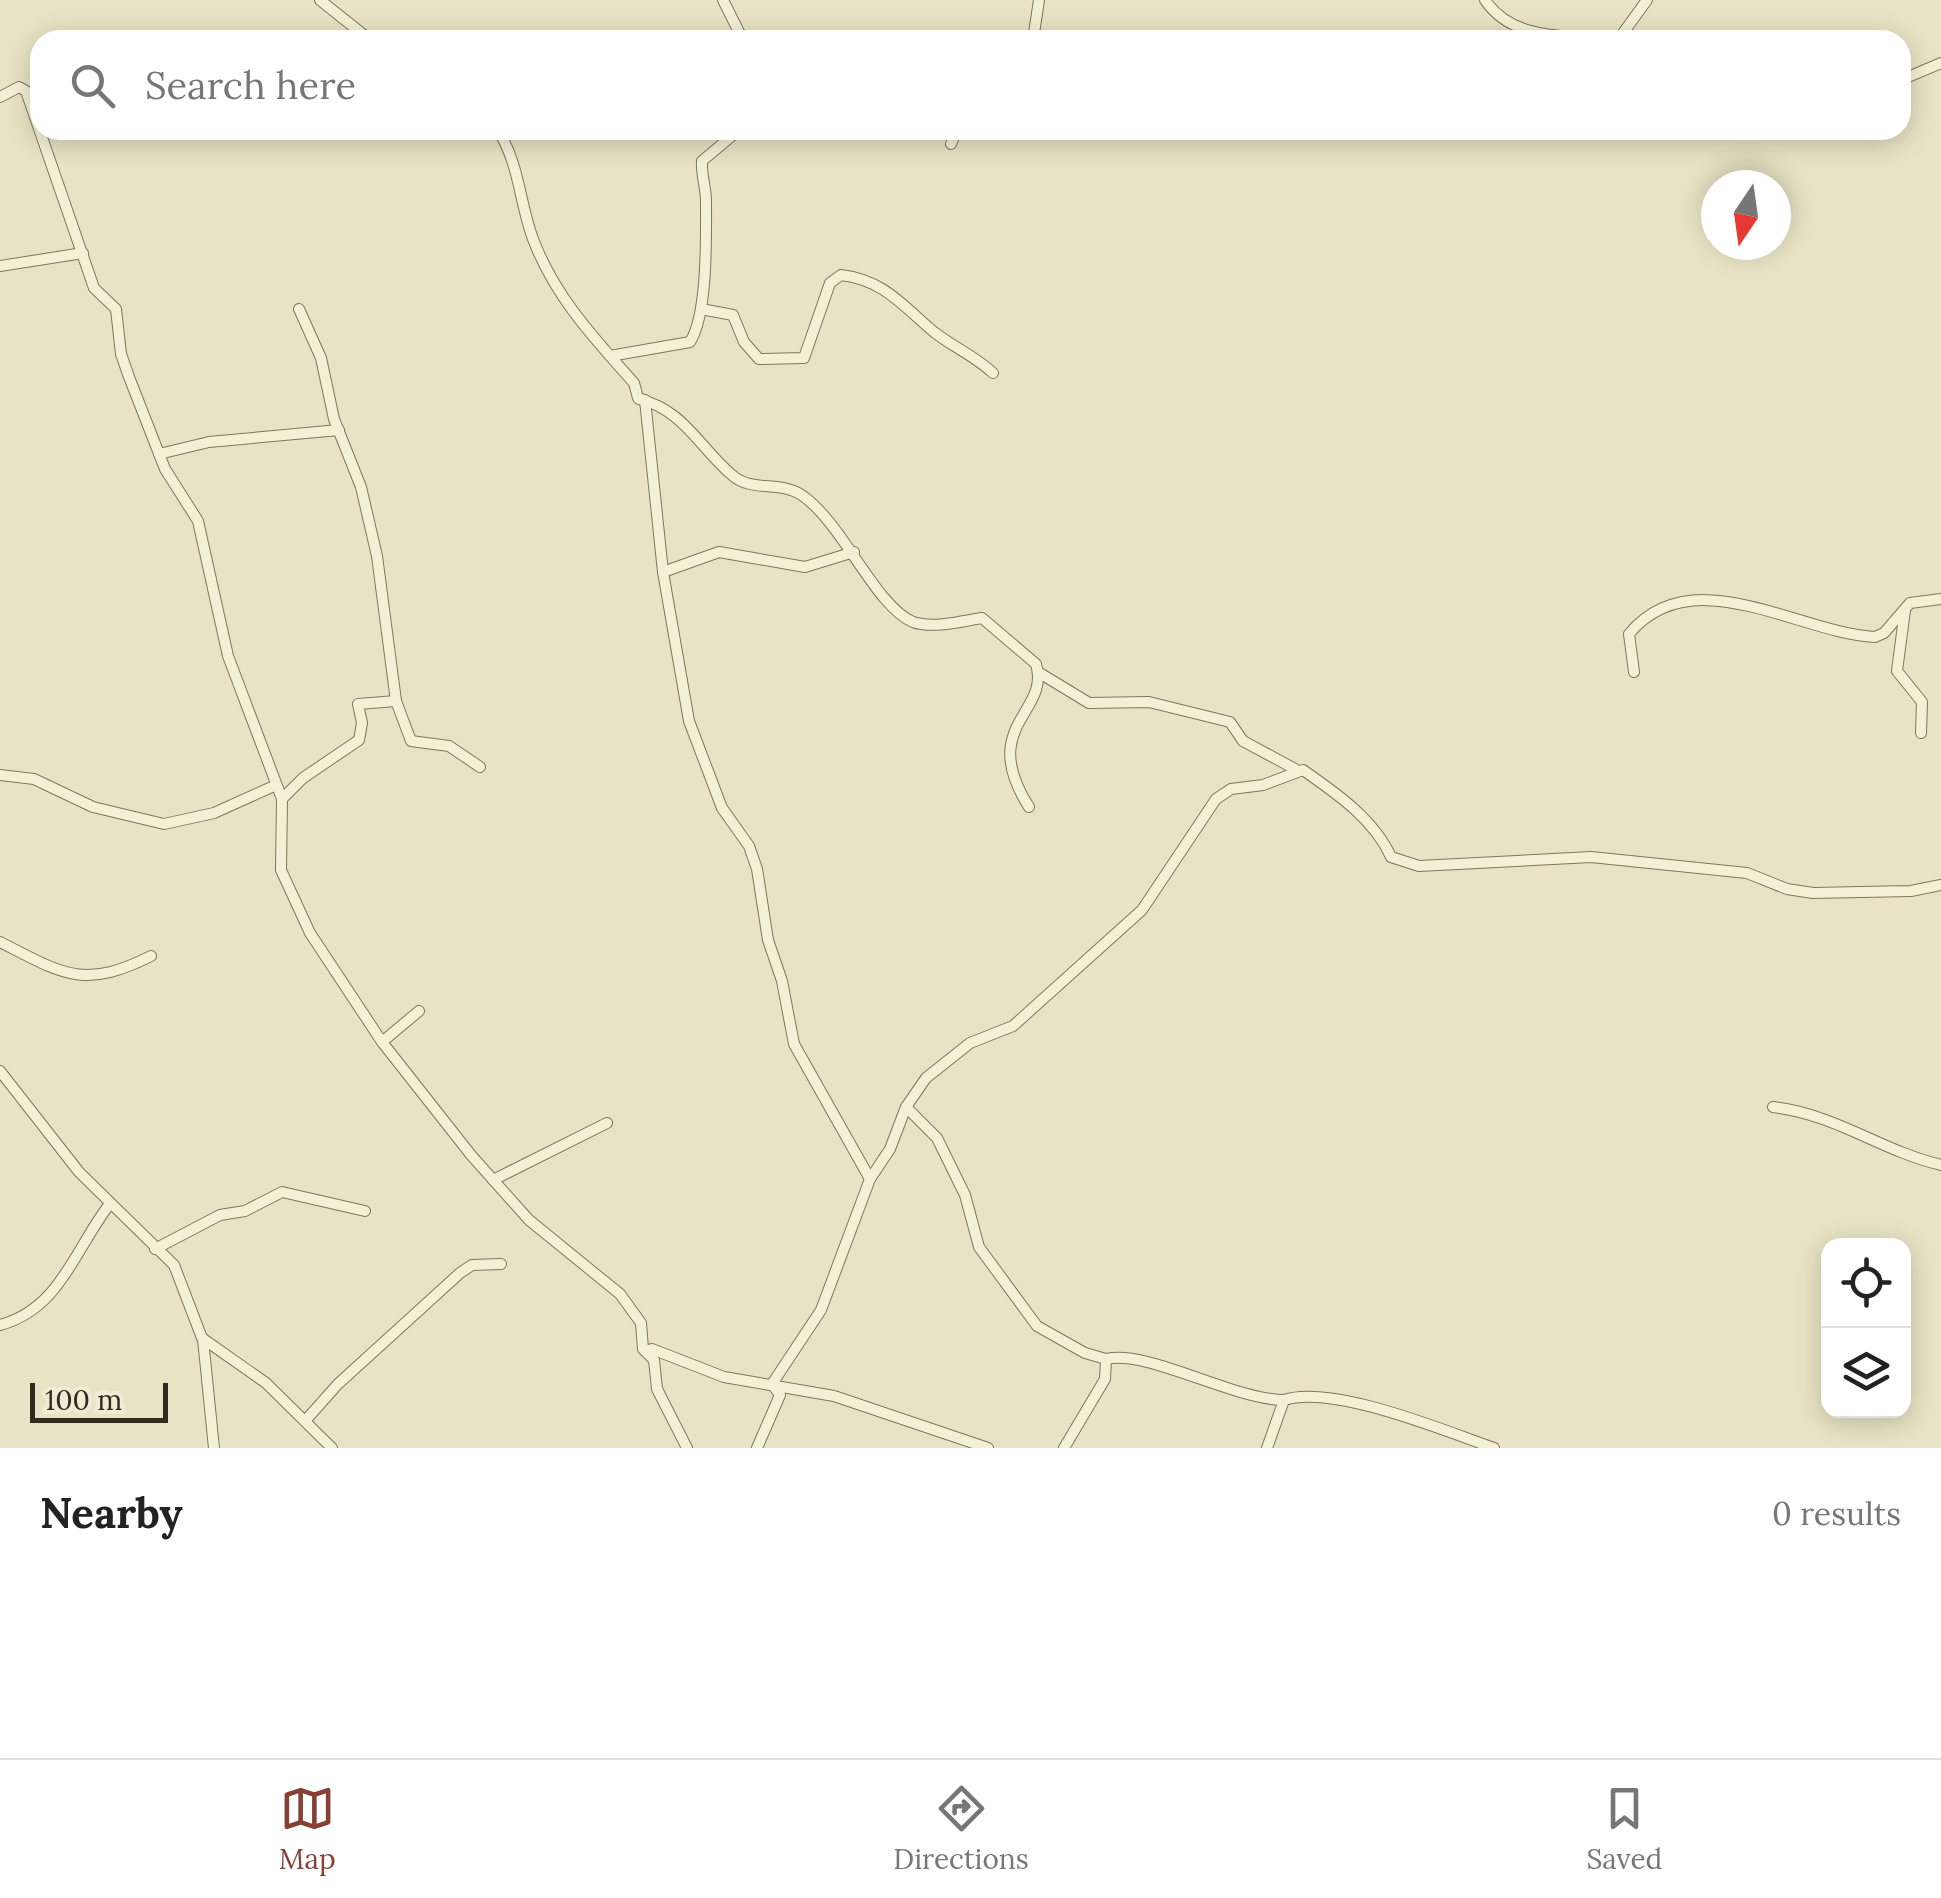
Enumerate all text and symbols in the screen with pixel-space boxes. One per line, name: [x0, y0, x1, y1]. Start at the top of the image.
search box: [30, 30, 1911, 140]
icon: search: [65, 58, 120, 113]
text: Search here: [145, 61, 356, 109]
north arrow: [1701, 170, 1791, 260]
map controls: [1821, 1238, 1911, 1418]
button: locate: [1821, 1238, 1911, 1328]
button: layers: [1821, 1328, 1911, 1418]
scale bar: [30, 1378, 168, 1422]
text: 100 m: [45, 1382, 122, 1418]
text: Nearby: [40, 1486, 183, 1540]
text: 0 results: [1772, 1493, 1901, 1534]
tab: Map: [279, 1781, 336, 1877]
tab: Directions: [893, 1781, 1029, 1877]
tab: Saved: [1586, 1781, 1662, 1877]

